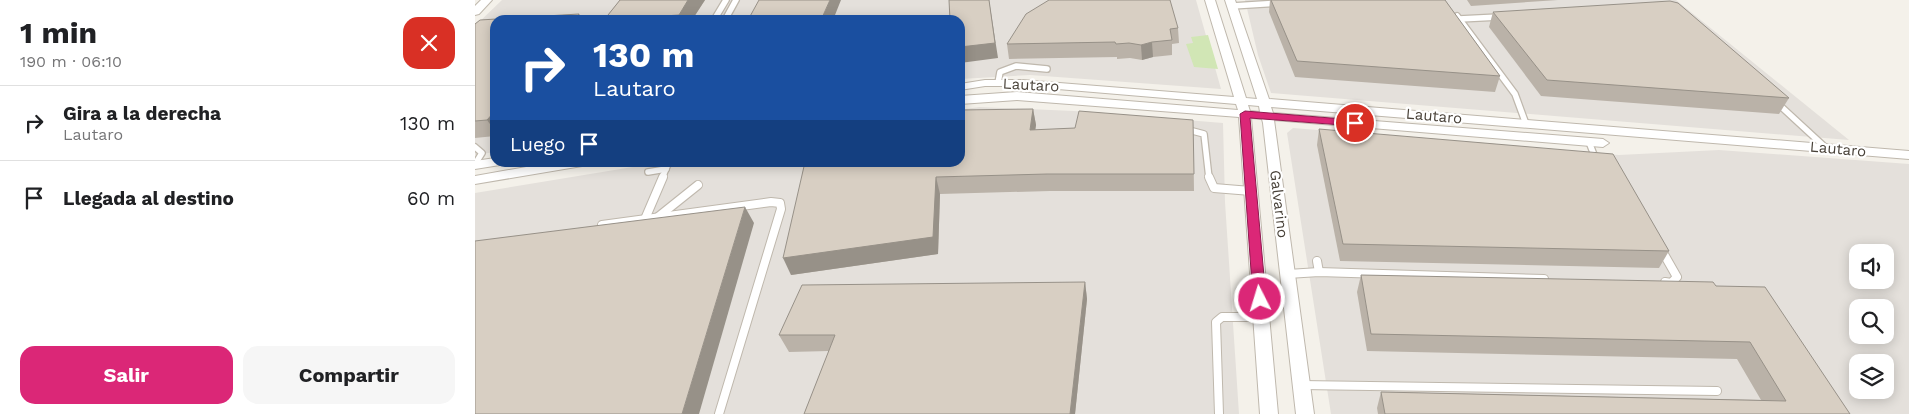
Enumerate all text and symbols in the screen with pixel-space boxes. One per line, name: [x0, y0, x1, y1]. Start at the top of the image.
text: 1 min: [20, 15, 97, 50]
button: close: [403, 17, 455, 69]
text: 130 m: [593, 34, 694, 76]
icon: right: [510, 35, 575, 100]
text: 190 m · 06:10: [20, 52, 122, 71]
street label: Lautaro: [1002, 75, 1060, 95]
text: Lautaro: [593, 76, 676, 101]
text: Gira a la derecha: [63, 102, 221, 125]
pin: [1334, 102, 1376, 144]
street label: Lautaro: [1405, 105, 1463, 127]
icon: right: [20, 109, 48, 137]
icon: arrive: [1341, 109, 1369, 137]
text: 130 m: [400, 112, 455, 135]
text: Lautaro: [63, 125, 123, 144]
icon: arrive: [575, 130, 603, 158]
text: Luego: [510, 133, 565, 156]
street label: Lautaro: [1809, 138, 1867, 160]
street label: Galvarino: [1266, 169, 1292, 239]
icon: arrive: [20, 184, 48, 212]
text: Llegada al destino: [63, 187, 234, 210]
text: 60 m: [407, 187, 455, 210]
map controls: [1849, 244, 1894, 399]
button: sound: [1849, 244, 1894, 289]
position arrow: [1233, 272, 1285, 324]
button: search: [1849, 299, 1894, 344]
button: Salir: [20, 346, 233, 404]
button: Compartir: [243, 346, 455, 404]
button: layers: [1849, 354, 1894, 399]

